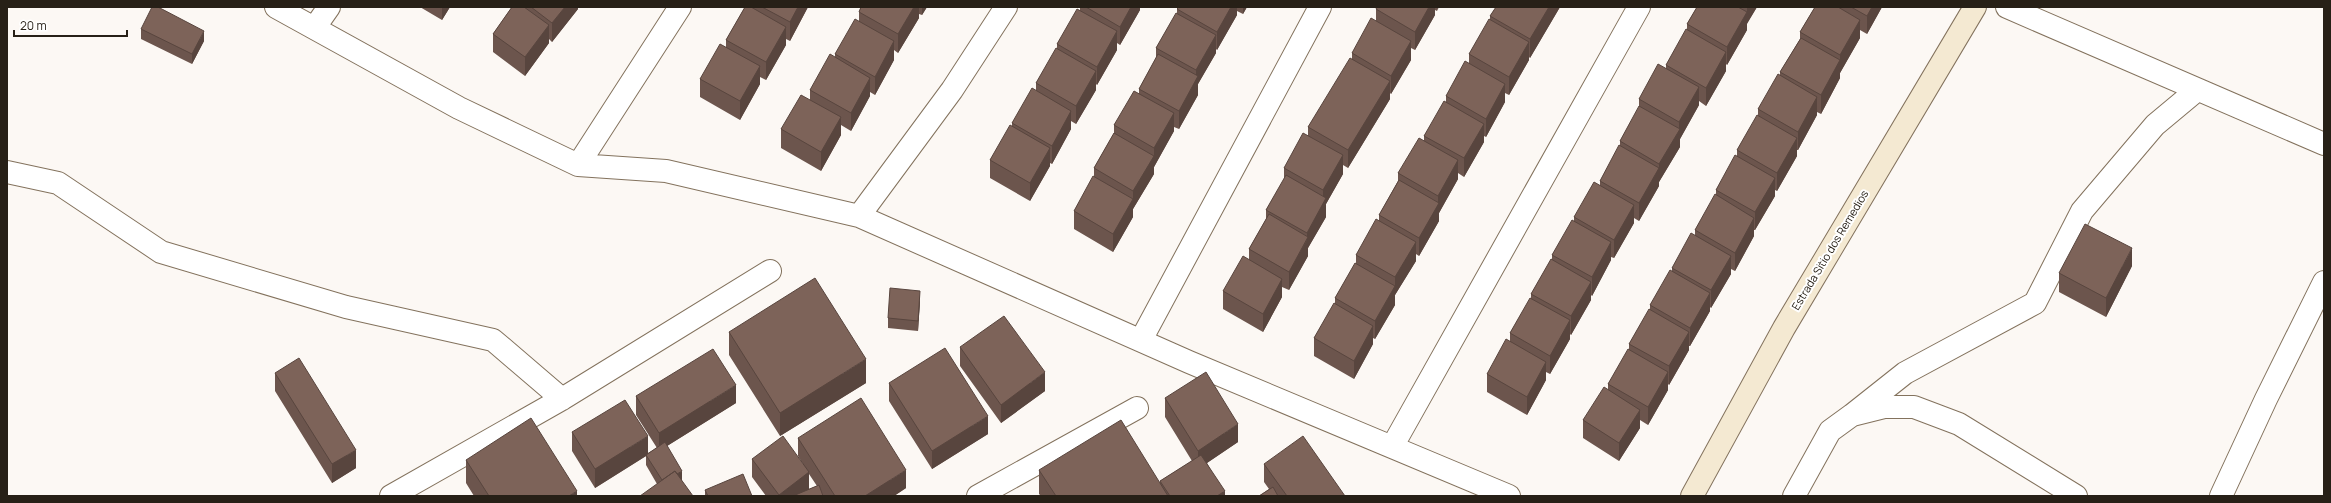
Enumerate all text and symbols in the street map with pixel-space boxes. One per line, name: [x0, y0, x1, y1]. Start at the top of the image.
scale bar: [14, 12, 127, 38]
text: 20 m: [20, 17, 47, 34]
street label: Estrada Sitio dos Remedios: [1788, 187, 1871, 312]

